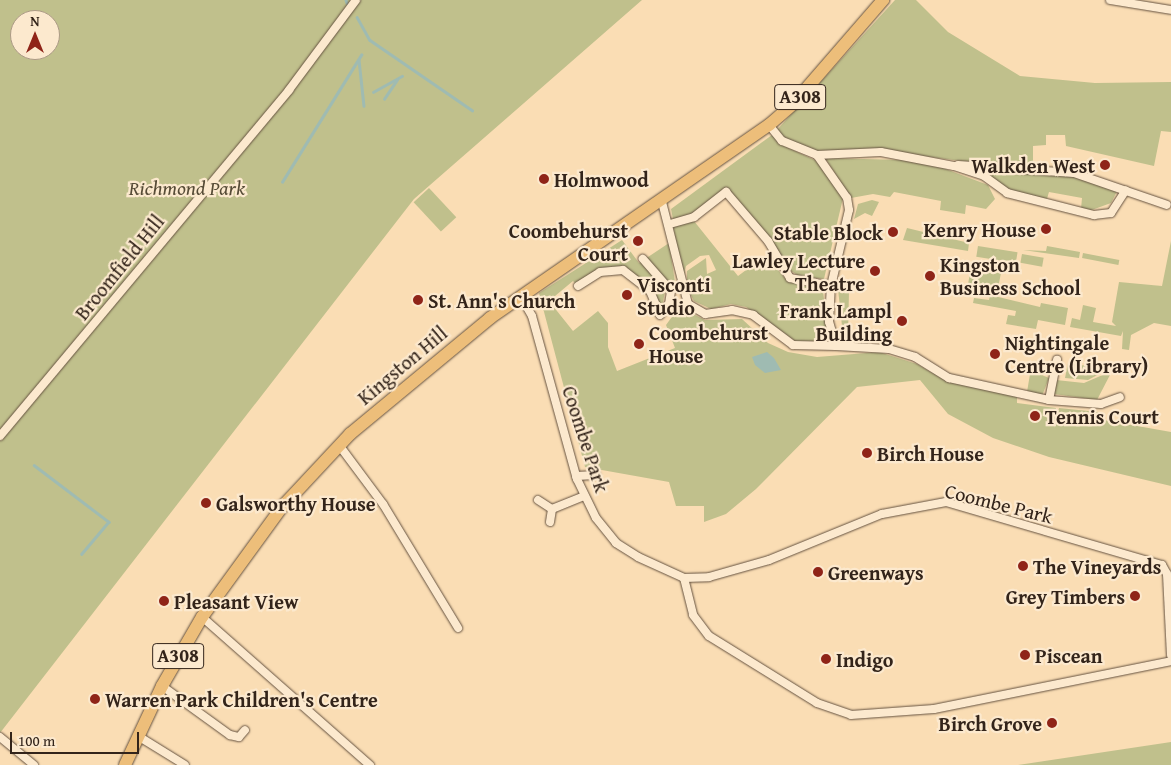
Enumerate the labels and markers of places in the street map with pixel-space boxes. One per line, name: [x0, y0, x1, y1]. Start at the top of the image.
place label: Walkden West: [971, 153, 1095, 177]
marker: Walkden West: [1099, 159, 1111, 171]
place label: Holmwood: [554, 167, 649, 191]
marker: Holmwood: [538, 173, 550, 185]
place label: Kenry House: [923, 217, 1036, 241]
place label: Coombehurst Court: [509, 218, 628, 265]
place label: Stable Block: [774, 220, 883, 244]
marker: Kenry House: [1040, 223, 1052, 235]
marker: Stable Block: [887, 226, 899, 238]
marker: Coombehurst Court: [632, 235, 644, 247]
place label: Lawley Lecture Theatre: [732, 248, 865, 295]
place label: Kingston Business School: [940, 252, 1081, 299]
marker: Lawley Lecture Theatre: [869, 265, 881, 277]
marker: Kingston Business School: [924, 270, 936, 282]
place label: Visconti Studio: [637, 272, 711, 319]
place label: St. Ann's Church: [428, 288, 575, 312]
marker: Visconti Studio: [621, 289, 633, 301]
marker: St. Ann's Church: [412, 294, 424, 306]
place label: Frank Lampl Building: [779, 298, 892, 345]
marker: Frank Lampl Building: [896, 315, 908, 327]
place label: Coombehurst House: [649, 320, 768, 367]
place label: Nightingale Centre (Library): [1005, 330, 1148, 377]
marker: Coombehurst House: [633, 338, 645, 350]
marker: Nightingale Centre (Library): [989, 348, 1001, 360]
place label: Tennis Court: [1045, 404, 1159, 428]
marker: Tennis Court: [1029, 410, 1041, 422]
place label: Birch House: [877, 441, 984, 465]
marker: Birch House: [861, 447, 873, 459]
place label: Galsworthy House: [216, 491, 376, 515]
marker: Galsworthy House: [200, 497, 212, 509]
place label: The Vineyards: [1033, 554, 1161, 578]
place label: Greenways: [828, 560, 924, 584]
marker: The Vineyards: [1017, 560, 1029, 572]
marker: Greenways: [812, 566, 824, 578]
place label: Grey Timbers: [1006, 584, 1125, 608]
place label: Pleasant View: [174, 589, 298, 613]
marker: Grey Timbers: [1129, 590, 1141, 602]
marker: Pleasant View: [158, 595, 170, 607]
place label: Piscean: [1035, 643, 1103, 667]
place label: Indigo: [836, 647, 893, 671]
marker: Piscean: [1019, 649, 1031, 661]
marker: Indigo: [820, 653, 832, 665]
place label: Warren Park Children's Centre: [105, 687, 378, 711]
marker: Warren Park Children's Centre: [89, 693, 101, 705]
place label: Birch Grove: [939, 711, 1042, 735]
marker: Birch Grove: [1046, 717, 1058, 729]

